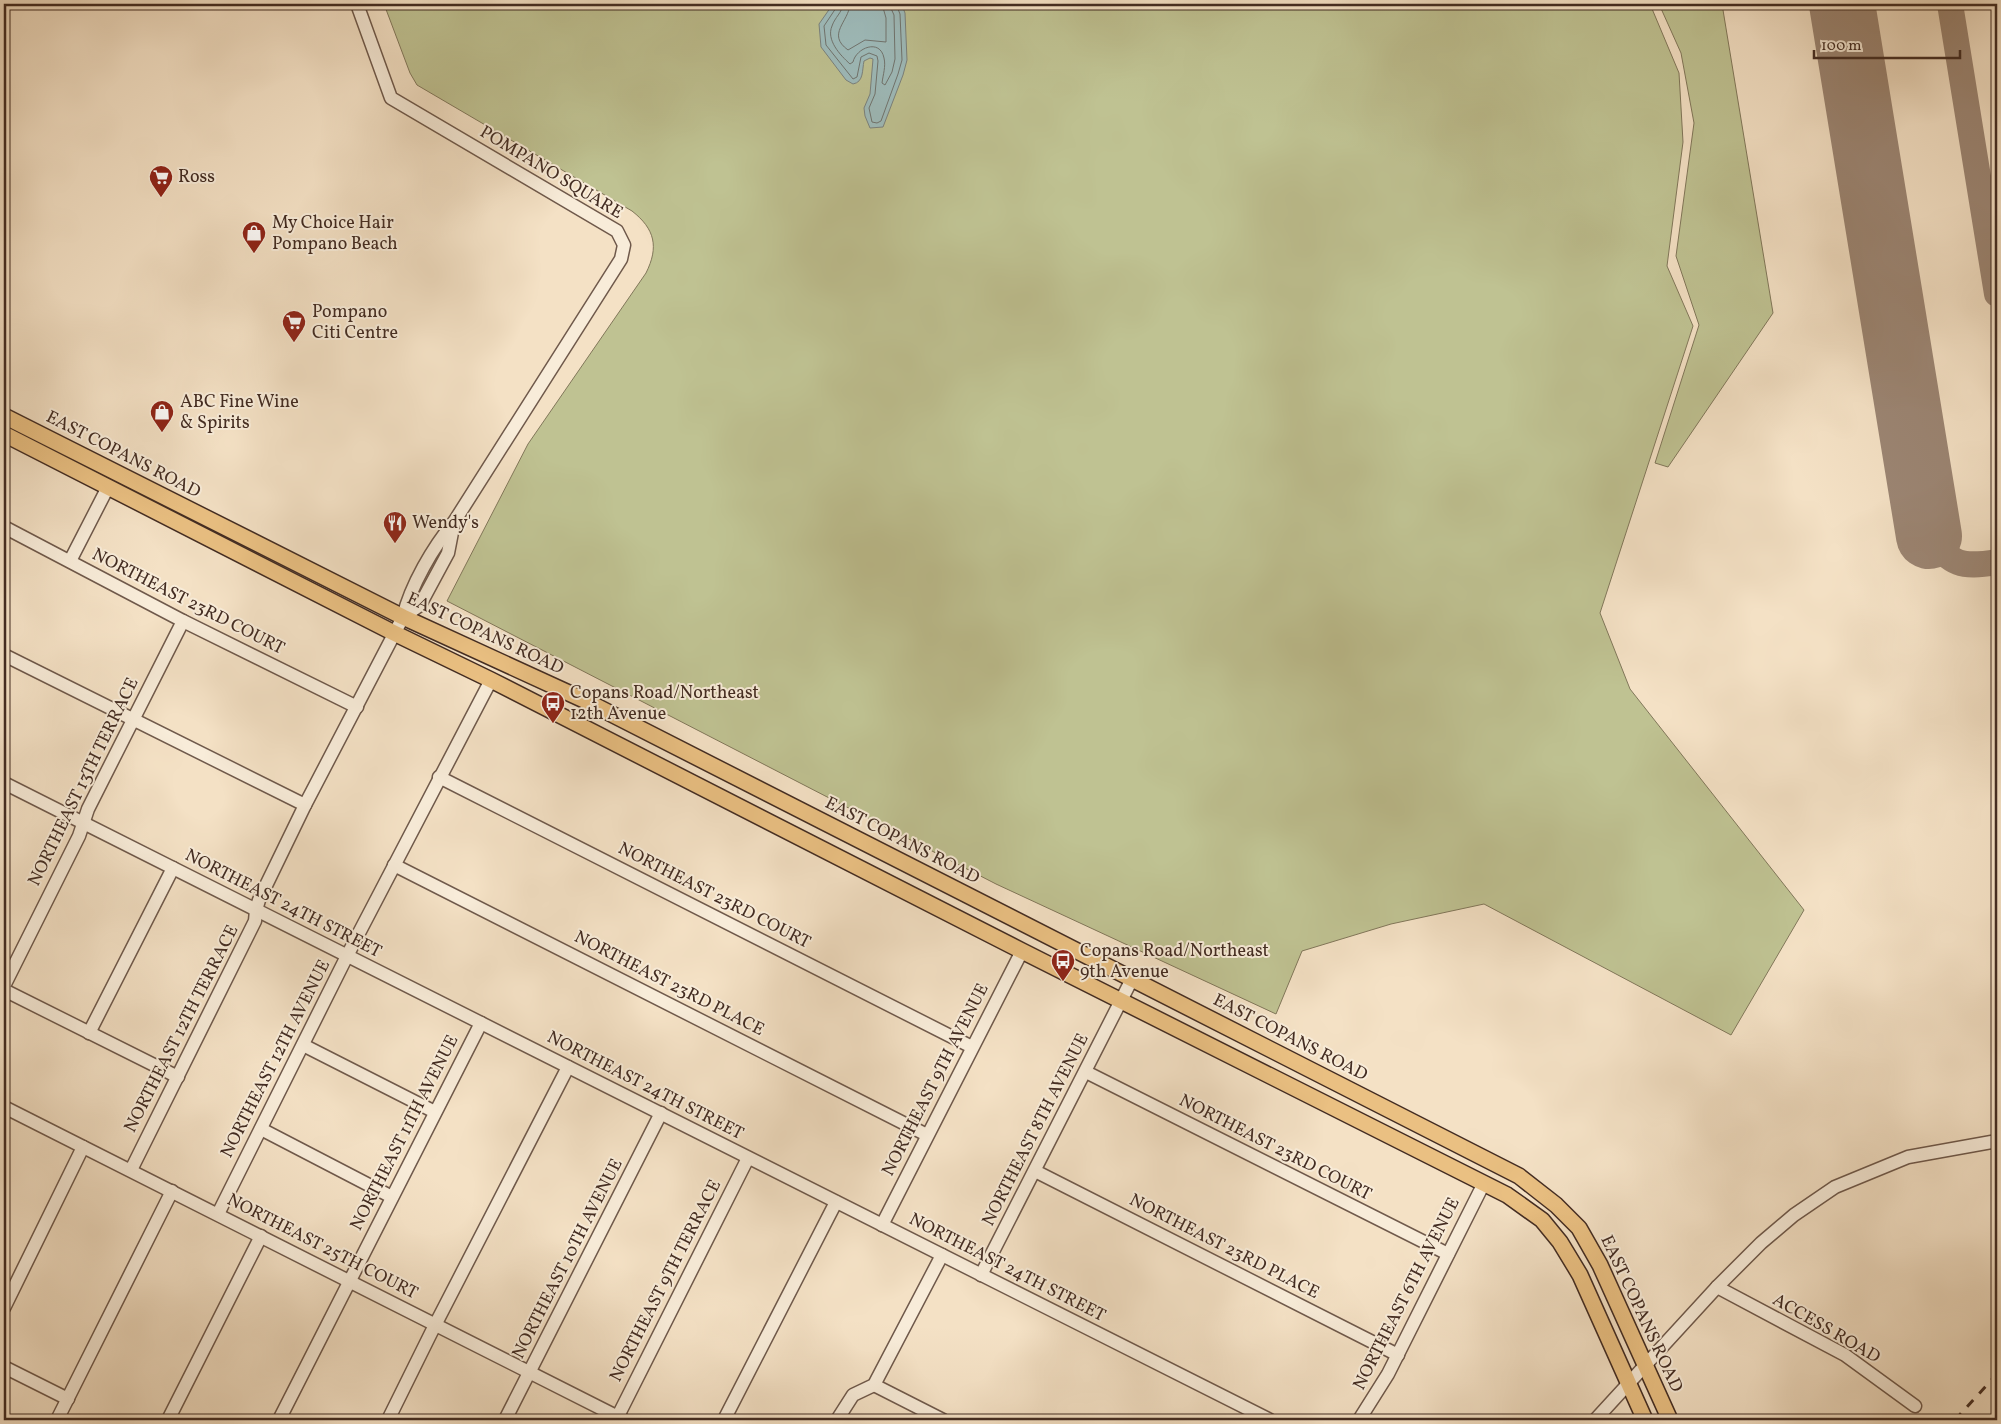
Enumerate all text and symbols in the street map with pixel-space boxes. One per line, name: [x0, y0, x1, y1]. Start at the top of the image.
scale bar: [1814, 28, 1960, 60]
text: 100 m: [1821, 36, 1861, 57]
street label: POMPANO SQUARE: [475, 120, 627, 226]
supermarket icon: Ross: [148, 164, 174, 198]
place label: Ross: [178, 165, 215, 190]
place label: My Choice Hair Pompano Beach: [272, 211, 398, 257]
shop icon: My Choice Hair Pompano Beach: [241, 220, 267, 254]
place label: Pompano Citi Centre: [312, 300, 398, 346]
supermarket icon: Pompano Citi Centre: [281, 309, 307, 343]
place label: ABC Fine Wine & Spirits: [180, 390, 299, 436]
shop icon: ABC Fine Wine & Spirits: [149, 399, 175, 433]
street label: EAST COPANS ROAD: [41, 405, 205, 505]
restaurant icon: Wendy's: [382, 510, 408, 544]
place label: Wendy's: [412, 511, 479, 536]
street label: NORTHEAST 23RD COURT: [87, 543, 289, 662]
street label: EAST COPANS ROAD: [402, 587, 568, 681]
street label: NORTHEAST 13TH TERRACE: [22, 673, 146, 891]
place label: Copans Road/Northeast 12th Avenue: [570, 681, 759, 727]
bus stop icon: Copans Road/Northeast 12th Avenue: [540, 690, 566, 724]
street label: EAST COPANS ROAD: [820, 791, 984, 891]
street label: NORTHEAST 23RD COURT: [613, 837, 815, 956]
street label: NORTHEAST 24TH STREET: [180, 843, 386, 965]
street label: NORTHEAST 12TH TERRACE: [119, 921, 245, 1137]
street label: NORTHEAST 23RD PLACE: [570, 925, 768, 1043]
place label: Copans Road/Northeast 9th Avenue: [1080, 939, 1269, 985]
bus stop icon: Copans Road/Northeast 9th Avenue: [1050, 948, 1076, 982]
street label: NORTHEAST 12TH AVENUE: [215, 955, 337, 1162]
street label: NORTHEAST 9TH AVENUE: [876, 979, 996, 1181]
street label: EAST COPANS ROAD: [1208, 988, 1372, 1088]
street label: NORTHEAST 24TH STREET: [542, 1025, 748, 1147]
street label: NORTHEAST 8TH AVENUE: [976, 1029, 1096, 1231]
street label: NORTHEAST 11TH AVENUE: [345, 1031, 465, 1235]
street label: NORTHEAST 23RD COURT: [1174, 1089, 1376, 1208]
street label: NORTHEAST 10TH AVENUE: [507, 1154, 630, 1363]
street label: NORTHEAST 9TH TERRACE: [604, 1176, 728, 1386]
street label: NORTHEAST 25TH COURT: [222, 1188, 422, 1306]
street label: NORTHEAST 23RD PLACE: [1125, 1188, 1323, 1306]
street label: NORTHEAST 6TH AVENUE: [1347, 1193, 1467, 1395]
street label: NORTHEAST 24TH STREET: [904, 1207, 1110, 1329]
street label: EAST COPANS ROAD: [1594, 1231, 1688, 1397]
street label: ACCESS ROAD: [1767, 1288, 1885, 1370]

